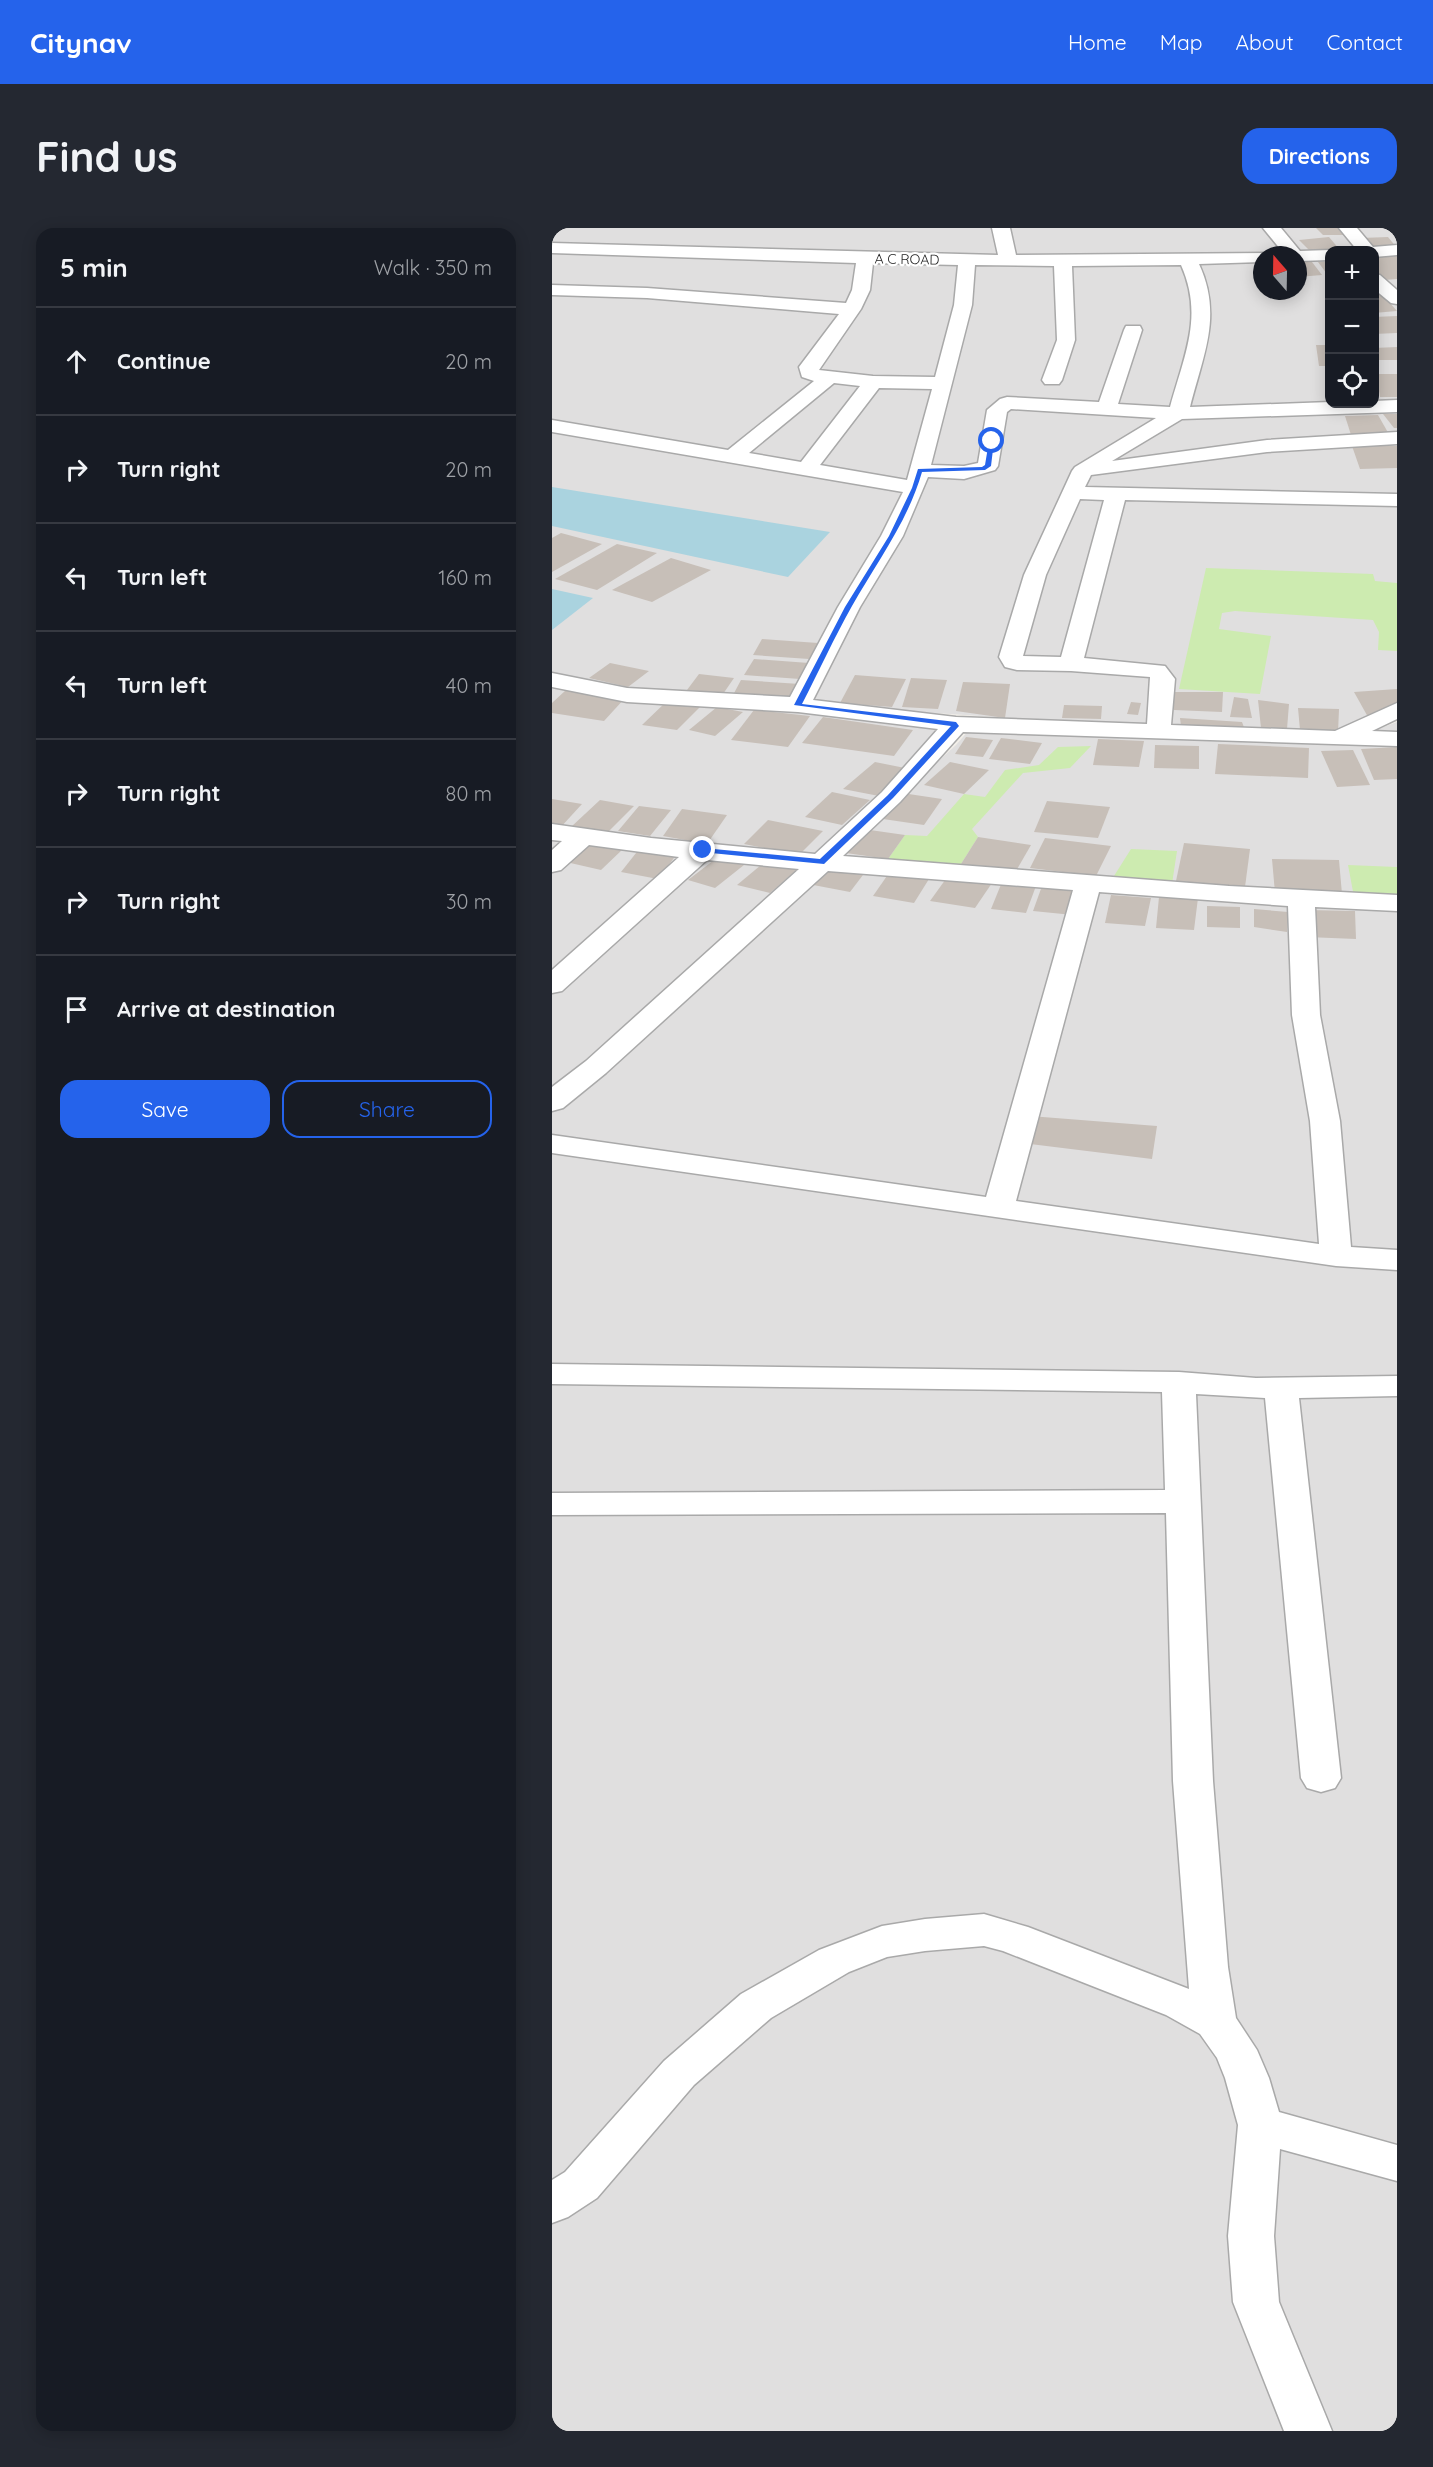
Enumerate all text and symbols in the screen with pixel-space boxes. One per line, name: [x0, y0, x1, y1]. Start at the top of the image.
text: Citynav: [30, 25, 132, 60]
text: Home: [1068, 29, 1127, 55]
text: Map: [1160, 29, 1203, 55]
text: About: [1236, 29, 1294, 55]
text: Contact: [1327, 29, 1403, 55]
button: Directions: [1242, 128, 1397, 184]
text: Find us: [36, 130, 178, 183]
north arrow: [1253, 246, 1307, 300]
map controls: [1325, 246, 1379, 408]
button: +: [1325, 246, 1379, 300]
street label: A C ROAD: [874, 249, 940, 269]
text: 5 min: [60, 251, 128, 284]
text: Walk · 350 m: [374, 255, 492, 280]
button: −: [1325, 300, 1379, 354]
icon: ahead: [60, 345, 93, 378]
text: Continue: [117, 347, 211, 375]
text: 20 m: [445, 349, 492, 374]
button: locate: [1325, 354, 1379, 408]
route start: [978, 427, 1004, 453]
icon: right: [60, 453, 93, 486]
text: Turn right: [117, 455, 221, 483]
text: 20 m: [445, 457, 492, 482]
icon: left: [60, 561, 93, 594]
text: Turn left: [117, 563, 207, 591]
text: 160 m: [438, 565, 492, 590]
icon: left: [60, 669, 93, 702]
text: Turn left: [117, 671, 207, 699]
text: 40 m: [446, 673, 492, 698]
icon: right: [60, 777, 93, 810]
text: Turn right: [117, 779, 221, 807]
text: 80 m: [446, 781, 492, 806]
route end: [689, 836, 715, 862]
icon: right: [60, 885, 93, 918]
text: Turn right: [117, 887, 221, 915]
text: 30 m: [446, 889, 492, 914]
icon: arrive: [60, 993, 93, 1026]
text: Arrive at destination: [117, 995, 335, 1023]
button: Save: [60, 1080, 270, 1138]
button: Share: [282, 1080, 492, 1138]

